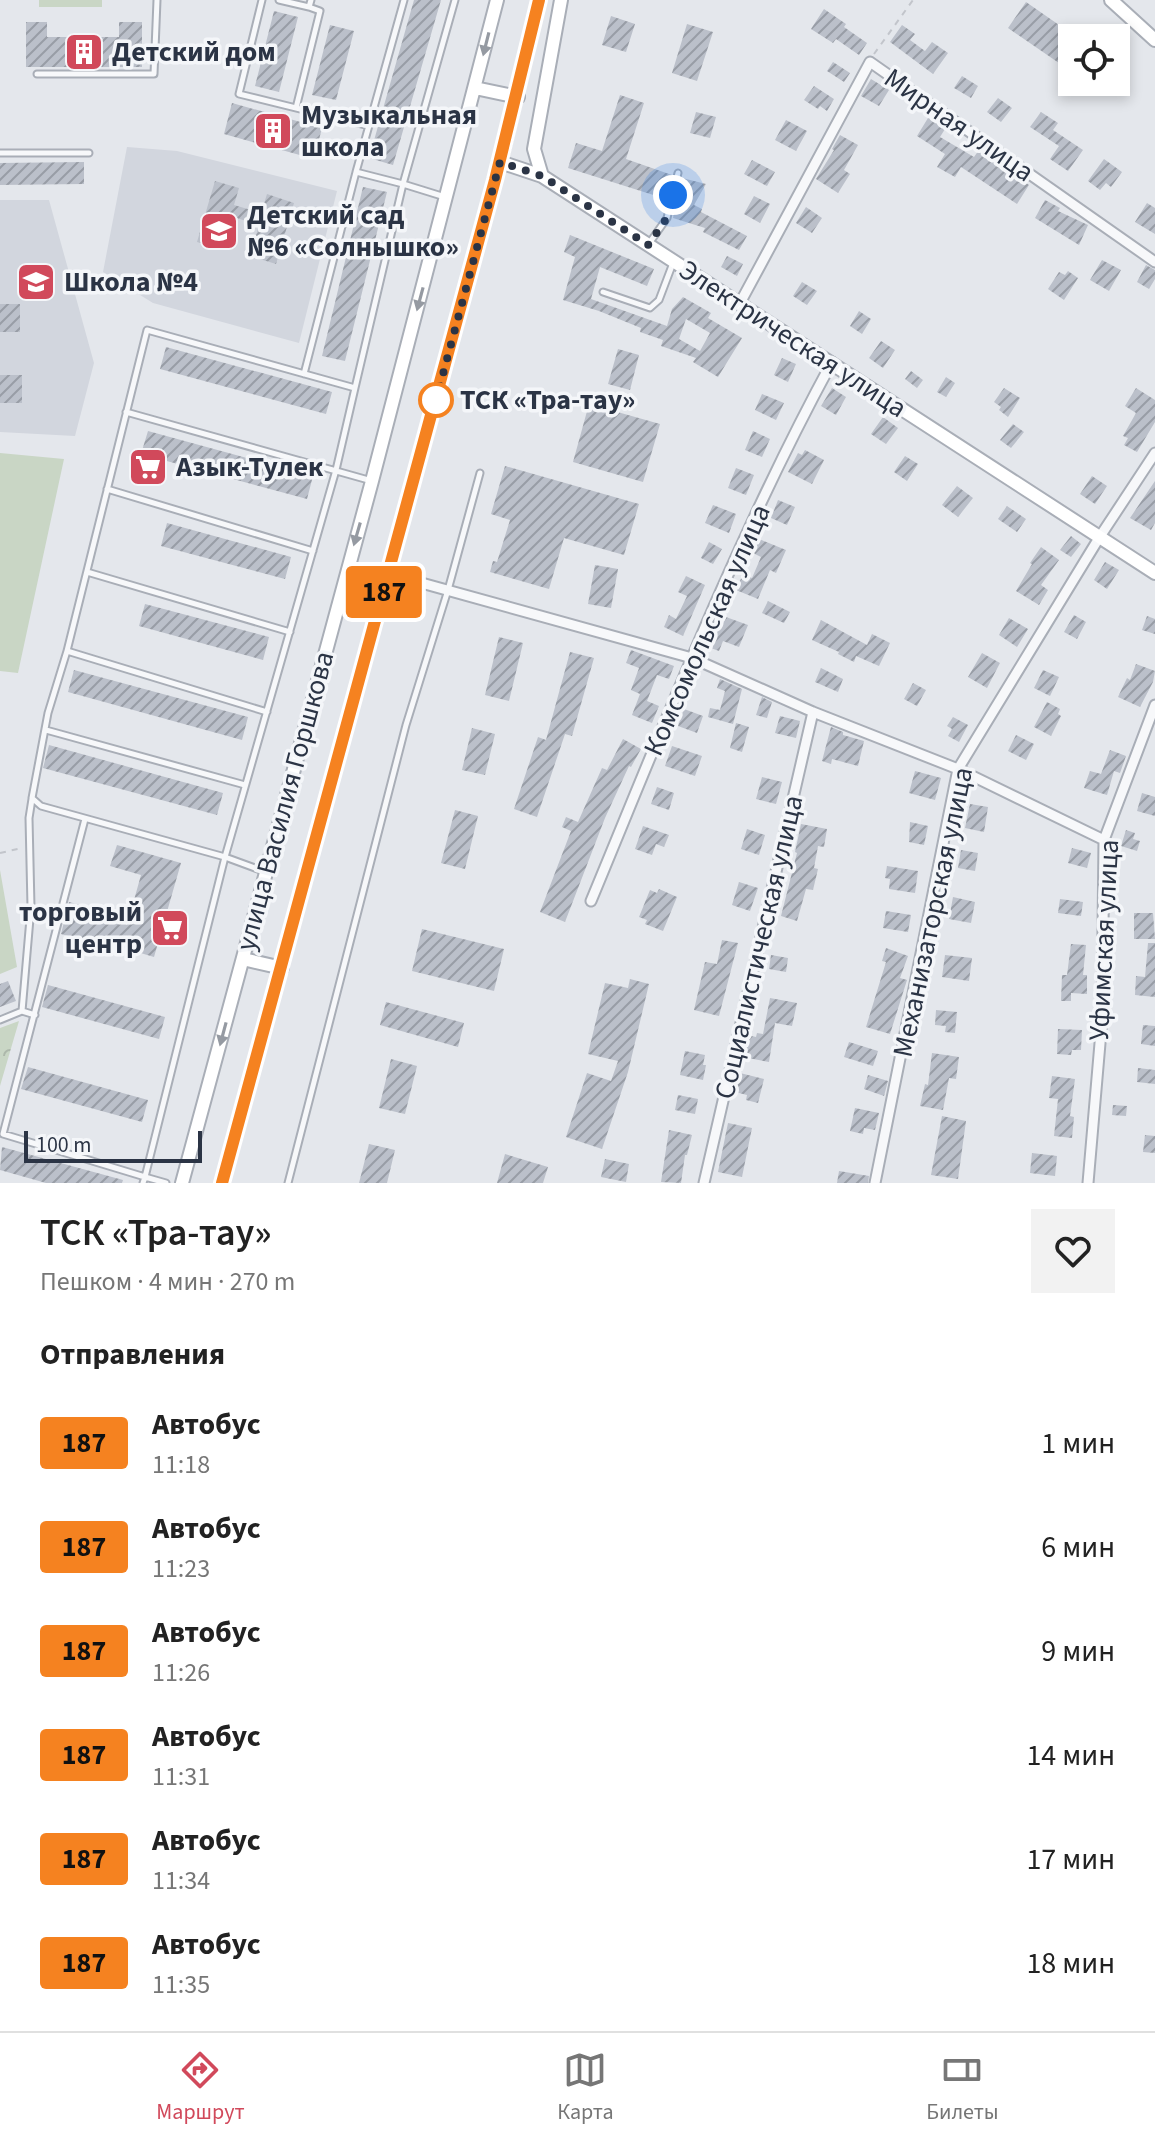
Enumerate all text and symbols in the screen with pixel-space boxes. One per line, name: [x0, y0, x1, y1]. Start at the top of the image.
map controls: [1058, 24, 1130, 96]
button: locate: [1058, 24, 1130, 96]
building icon: Детский дом: [63, 31, 105, 73]
place label: Детский дом: [112, 32, 276, 72]
one-way arrow: [480, 32, 492, 57]
street label: Мирная улица: [876, 58, 1042, 192]
place label: Музыкальная школа: [301, 95, 477, 167]
building icon: Музыкальная школа: [252, 110, 294, 152]
your location: [653, 175, 693, 215]
place label: Детский сад №6 «Солнышко»: [247, 195, 459, 267]
school or university icon: Детский сад №6 «Солнышко»: [198, 210, 240, 252]
street label: Электрическая улица: [671, 250, 915, 428]
school or university icon: Школа №4: [15, 261, 57, 303]
place label: Школа №4: [64, 262, 198, 302]
one-way arrow: [414, 287, 426, 312]
place label: ТСК «Тра-тау»: [460, 380, 636, 420]
marker: ТСК «Тра-тау»: [419, 383, 453, 417]
supermarket icon: Азык-Тулек: [127, 446, 169, 488]
place label: Азык-Тулек: [175, 447, 324, 487]
street label: Комсомольская улица: [633, 498, 781, 762]
one-way arrow: [350, 523, 363, 547]
line badge: 187: [338, 566, 430, 618]
text: 187: [362, 572, 406, 612]
street label: улица Василия Горшкова: [226, 647, 344, 955]
street label: Механизаторская улица: [883, 763, 983, 1061]
street label: Социалистическая улица: [705, 791, 813, 1103]
street label: Уфимская улица: [1079, 838, 1129, 1042]
place label: торговый центр: [19, 892, 142, 964]
supermarket icon: торговый центр: [149, 907, 191, 949]
one-way arrow: [216, 1022, 228, 1047]
scale bar: [24, 1127, 202, 1163]
text: 100 m: [36, 1129, 91, 1161]
text: ТСК «Тра-тау»: [40, 1206, 271, 1260]
button: heart: [1031, 1209, 1115, 1293]
text: Пешком · 4 мин · 270 m: [40, 1263, 295, 1300]
text: Отправления: [40, 1333, 225, 1376]
text: Автобус: [152, 1403, 261, 1446]
text: 1 мин: [1041, 1422, 1115, 1465]
text: 187: [62, 1423, 106, 1463]
text: 11:18: [152, 1446, 210, 1483]
text: Автобус: [152, 1507, 261, 1550]
text: 6 мин: [1041, 1526, 1115, 1569]
text: 187: [62, 1527, 106, 1567]
text: 11:23: [152, 1550, 210, 1587]
text: Автобус: [152, 1611, 261, 1654]
text: 9 мин: [1041, 1630, 1115, 1673]
text: 187: [62, 1631, 106, 1671]
text: 11:26: [152, 1654, 210, 1691]
text: Автобус: [152, 1715, 261, 1758]
text: 14 мин: [1026, 1734, 1115, 1777]
text: 187: [62, 1735, 106, 1775]
text: 11:31: [152, 1758, 210, 1795]
text: Автобус: [152, 1819, 261, 1862]
text: 17 мин: [1026, 1838, 1115, 1881]
text: 187: [62, 1839, 106, 1879]
text: 11:34: [152, 1862, 210, 1899]
text: Автобус: [152, 1923, 261, 1966]
text: 18 мин: [1026, 1942, 1115, 1985]
text: 187: [62, 1943, 106, 1983]
text: 11:35: [152, 1966, 210, 2003]
tab: Маршрут: [156, 2048, 245, 2128]
tab: Карта: [557, 2048, 614, 2128]
tab: Билеты: [926, 2048, 999, 2128]

